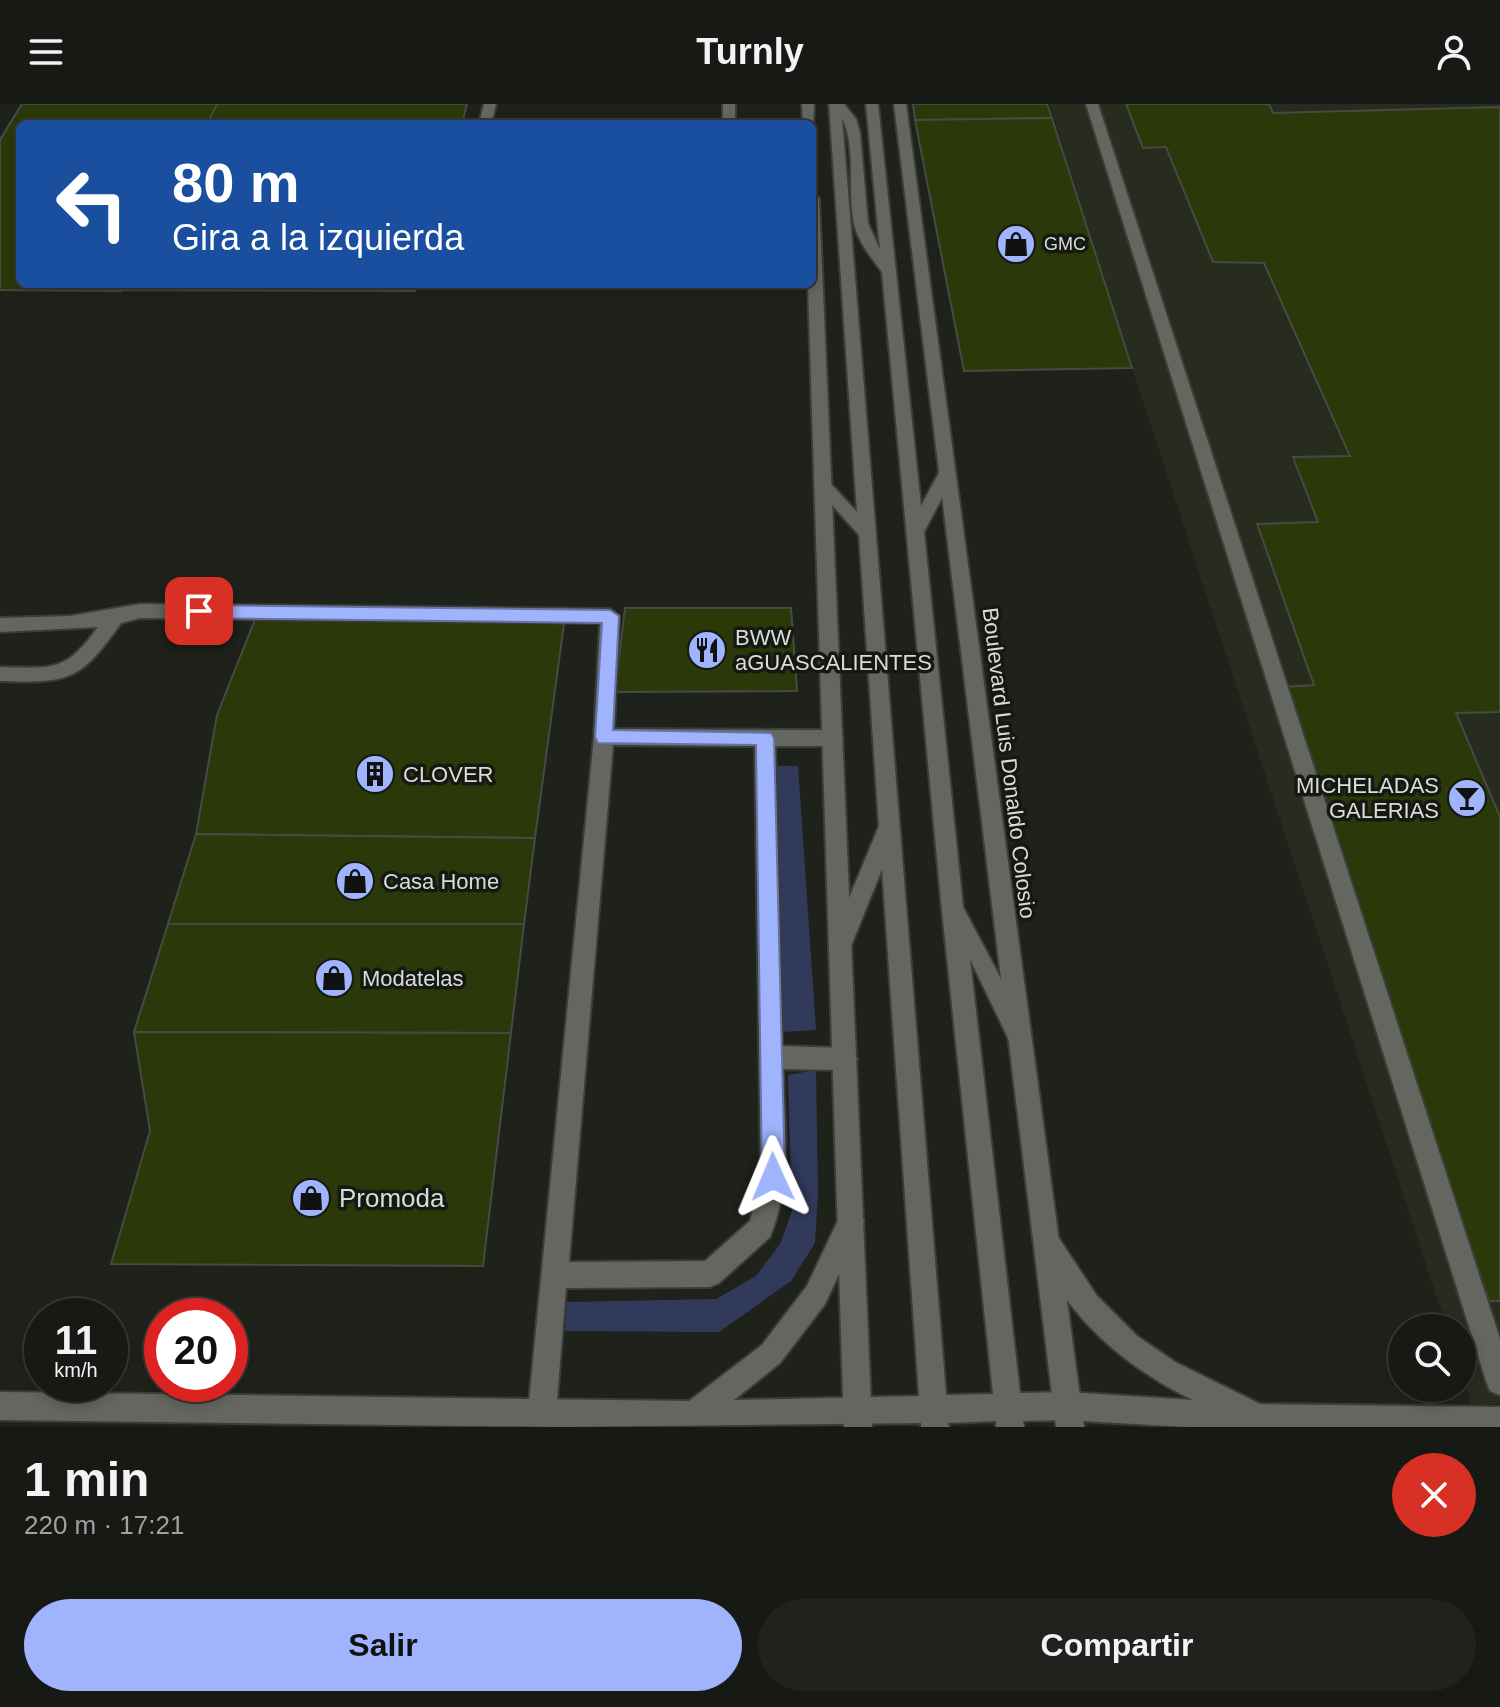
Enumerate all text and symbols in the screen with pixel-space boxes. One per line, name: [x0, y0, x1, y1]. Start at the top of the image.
icon: menu: [24, 30, 68, 74]
icon: person: [1432, 30, 1476, 74]
text: Turnly: [696, 31, 804, 72]
text: 80 m: [172, 151, 300, 214]
icon: left: [40, 152, 144, 256]
text: Gira a la izquierda: [172, 217, 464, 258]
shop icon: GMC: [995, 223, 1037, 265]
place label: GMC: [1044, 234, 1086, 254]
pin: [165, 577, 233, 645]
icon: arrive: [177, 589, 221, 633]
street label: Boulevard Luis Donaldo Colosio: [978, 606, 1040, 920]
place label: BWW aGUASCALIENTES: [735, 625, 932, 675]
restaurant icon: BWW aGUASCALIENTES: [686, 629, 728, 671]
building icon: CLOVER: [354, 753, 396, 795]
place label: CLOVER: [403, 762, 493, 787]
place label: MICHELADAS GALERIAS: [1296, 773, 1439, 823]
bar icon: MICHELADAS GALERIAS: [1446, 777, 1488, 819]
shop icon: Casa Home: [334, 860, 376, 902]
place label: Casa Home: [383, 869, 499, 894]
shop icon: Modatelas: [313, 957, 355, 999]
place label: Modatelas: [362, 966, 464, 991]
position arrow: [731, 1135, 815, 1219]
shop icon: Promoda: [290, 1177, 332, 1219]
place label: Promoda: [339, 1183, 445, 1213]
speed limit sign: 20: [144, 1298, 248, 1402]
map controls: [1388, 1314, 1476, 1402]
button: search: [1388, 1314, 1476, 1402]
text: 11: [55, 1318, 97, 1362]
text: km/h: [54, 1359, 98, 1381]
text: 1 min: [24, 1453, 149, 1506]
button: close: [1392, 1453, 1476, 1537]
text: 220 m · 17:21: [24, 1510, 184, 1540]
button: Salir: [24, 1599, 742, 1691]
button: Compartir: [758, 1599, 1476, 1691]

